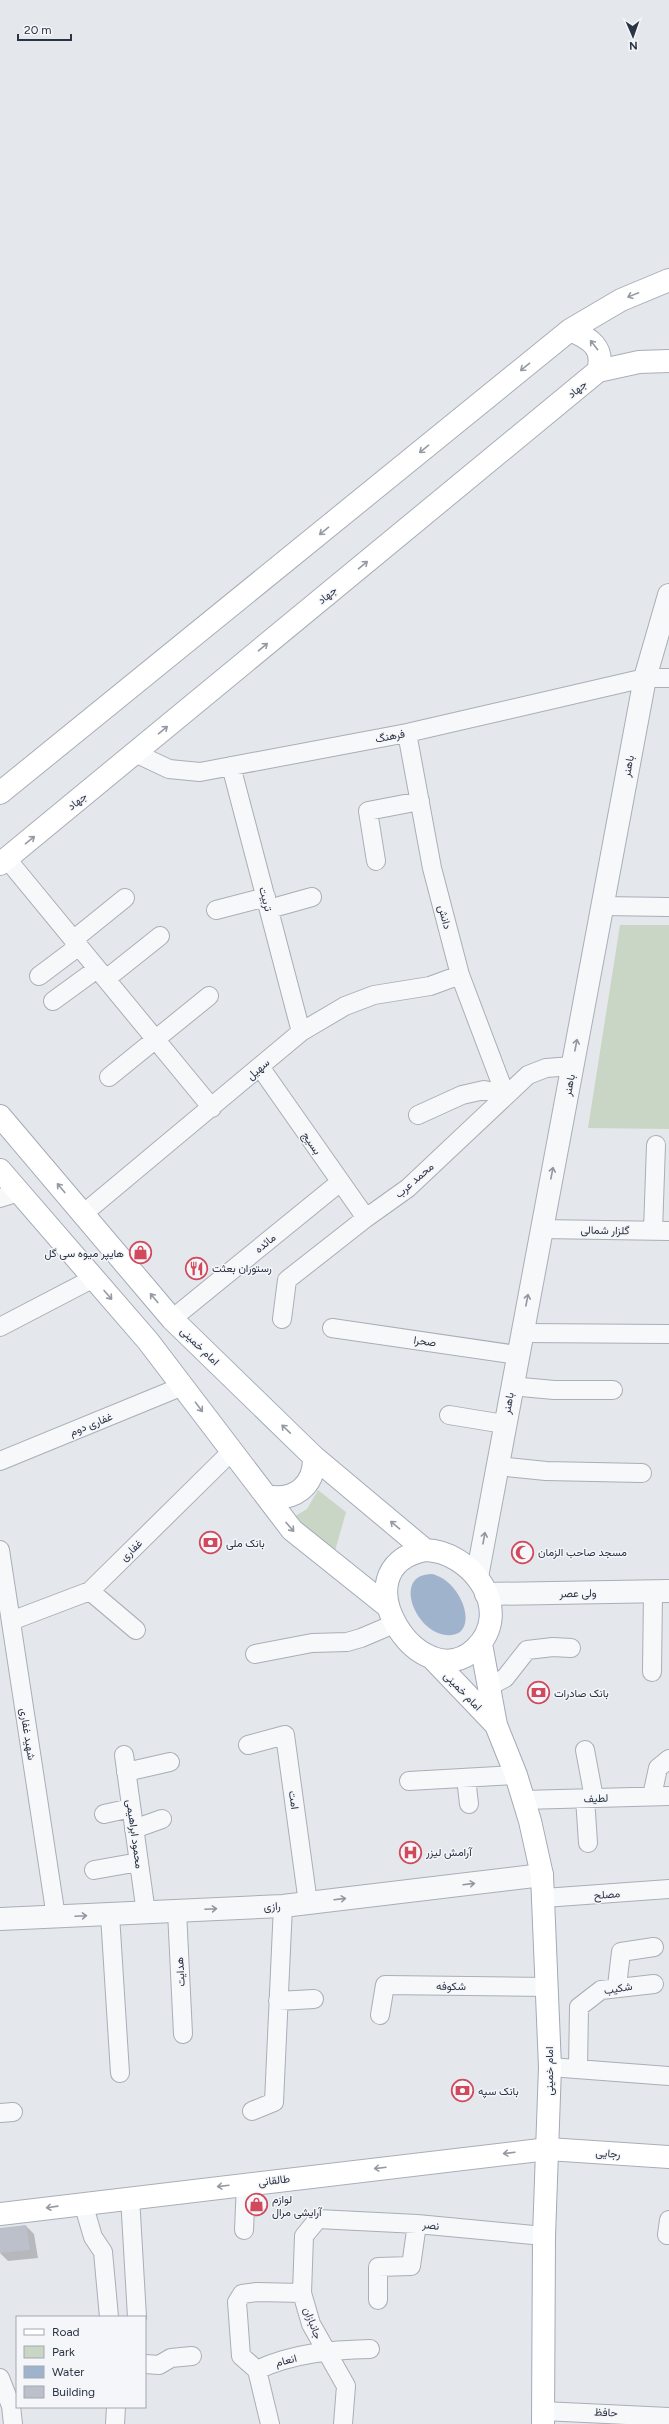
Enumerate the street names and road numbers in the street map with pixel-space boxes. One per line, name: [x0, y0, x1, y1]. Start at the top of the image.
street label: جهاد: [565, 378, 590, 401]
street label: جهاد: [315, 584, 340, 607]
street label: فرهنگ: [374, 727, 406, 746]
street label: باهنر: [620, 754, 637, 779]
street label: جهاد: [65, 790, 90, 813]
street label: تربیت: [256, 885, 275, 913]
street label: دانش: [435, 904, 454, 931]
street label: سهیل: [244, 1056, 273, 1083]
street label: باهنر: [561, 1073, 578, 1098]
street label: بسیج: [298, 1129, 324, 1158]
street label: محمد عرب: [392, 1160, 436, 1201]
street label: گلزار شمالی: [580, 1224, 630, 1237]
street label: مائده: [252, 1231, 278, 1256]
street label: امام خمینی: [177, 1325, 222, 1369]
street label: صحرا: [413, 1333, 437, 1350]
street label: باهنر: [500, 1391, 517, 1416]
street label: غفاری دوم: [68, 1410, 115, 1440]
street label: غفاری: [118, 1537, 145, 1564]
street label: ولی عصر: [558, 1587, 597, 1600]
street label: امام خمینی: [440, 1669, 484, 1714]
street label: شهید غفاری: [17, 1707, 38, 1761]
street label: امت: [286, 1790, 301, 1810]
street label: لطیف: [583, 1792, 609, 1805]
street label: محمود ابراهیمی: [123, 1799, 146, 1870]
street label: مصلح: [593, 1887, 621, 1903]
street label: رازی: [263, 1900, 281, 1913]
street label: هدایت: [173, 1956, 188, 1987]
street label: شکوفه: [436, 1980, 466, 1993]
street label: شکیب: [603, 1980, 633, 1997]
street label: امام خمینی: [543, 2046, 557, 2096]
street label: رجایی: [595, 2146, 621, 2161]
street label: طالقانی: [257, 2172, 291, 2189]
street label: نصر: [421, 2218, 440, 2233]
street label: جانبازان: [301, 2305, 325, 2341]
street label: انعام: [274, 2352, 298, 2370]
street label: حافظ: [594, 2406, 618, 2419]

